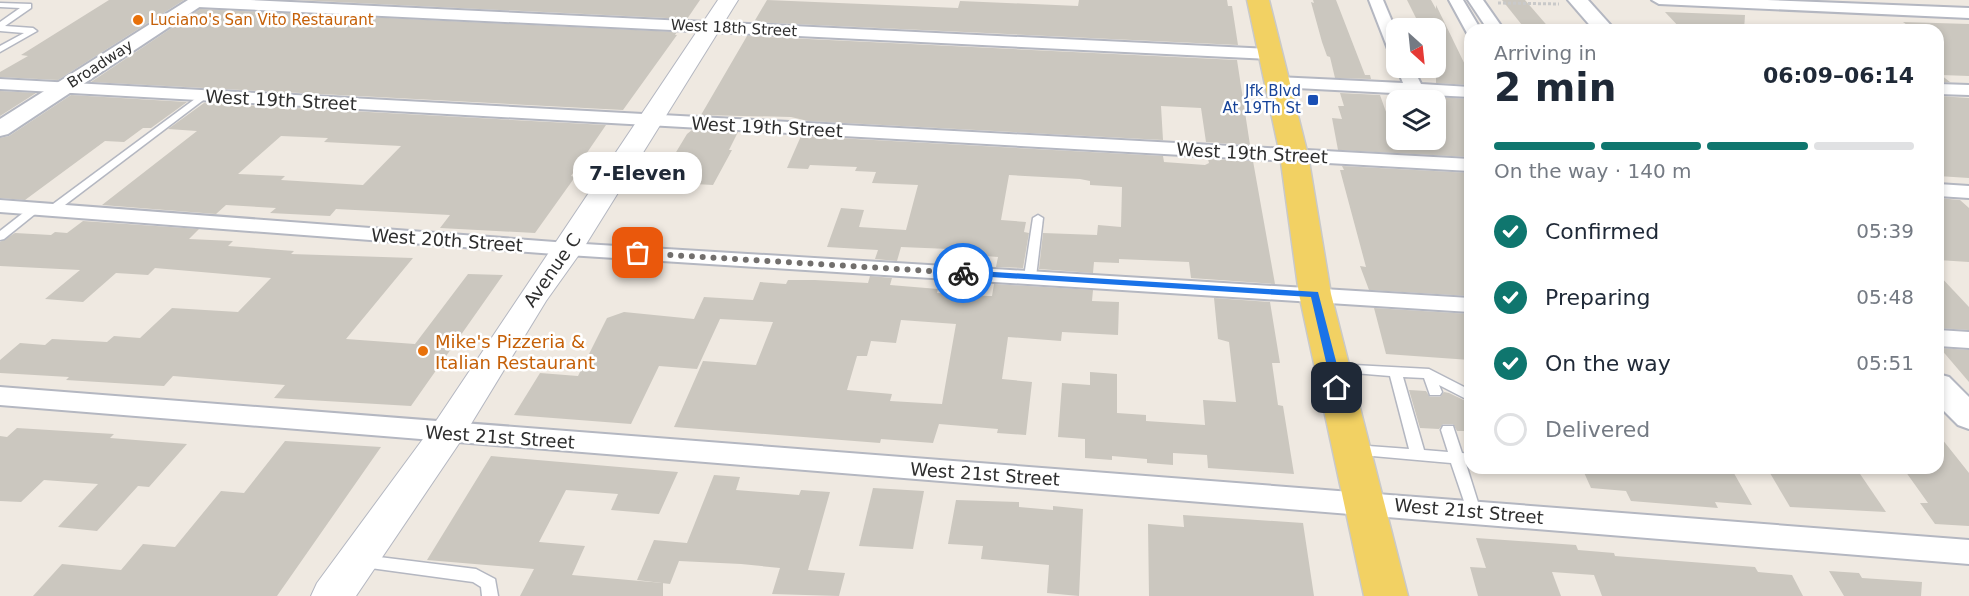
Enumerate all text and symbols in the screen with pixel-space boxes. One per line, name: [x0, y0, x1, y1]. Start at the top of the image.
place label: Luciano's San Vito Restaurant: [150, 11, 374, 29]
marker: Luciano's San Vito Restaurant: [131, 13, 145, 27]
street label: West 18th Street: [670, 16, 798, 40]
north arrow: [1386, 18, 1446, 78]
map controls: [1386, 18, 1446, 150]
street label: Broadway: [64, 36, 136, 92]
text: Arriving in: [1494, 41, 1597, 65]
text: 06:09–06:14: [1763, 63, 1914, 88]
text: 2 min: [1494, 65, 1616, 110]
place label: Jfk Blvd At 19Th St: [1222, 82, 1301, 117]
street label: West 19th Street: [205, 86, 357, 114]
button: layers: [1386, 90, 1446, 150]
marker: Jfk Blvd At 19Th St: [1306, 93, 1320, 107]
street label: West 19th Street: [691, 113, 843, 141]
street label: West 19th Street: [1176, 139, 1328, 167]
callout: 7-Eleven: [574, 151, 702, 193]
text: On the way · 140 m: [1494, 159, 1692, 183]
text: 7-Eleven: [589, 161, 686, 185]
icon: check: [1494, 215, 1527, 248]
text: Confirmed: [1545, 219, 1659, 244]
text: 05:39: [1856, 219, 1914, 243]
street label: West 20th Street: [371, 224, 523, 256]
pin: [612, 227, 663, 278]
street label: Avenue C: [519, 229, 585, 311]
icon: bag: [621, 236, 654, 269]
courier: [933, 243, 993, 303]
icon: bike: [947, 257, 980, 290]
icon: check: [1494, 281, 1527, 314]
text: Preparing: [1545, 285, 1651, 310]
text: 05:48: [1856, 285, 1914, 309]
place label: Mike's Pizzeria & Italian Restaurant: [435, 331, 595, 373]
marker: Mike's Pizzeria & Italian Restaurant: [416, 344, 430, 358]
icon: check: [1494, 347, 1527, 380]
text: On the way: [1545, 351, 1671, 376]
text: 05:51: [1856, 351, 1914, 375]
pin: [1311, 362, 1362, 413]
icon: home: [1320, 371, 1353, 404]
text: Delivered: [1545, 417, 1650, 442]
street label: West 21st Street: [425, 421, 575, 453]
street label: West 21st Street: [910, 458, 1060, 490]
street label: West 21st Street: [1394, 494, 1544, 528]

